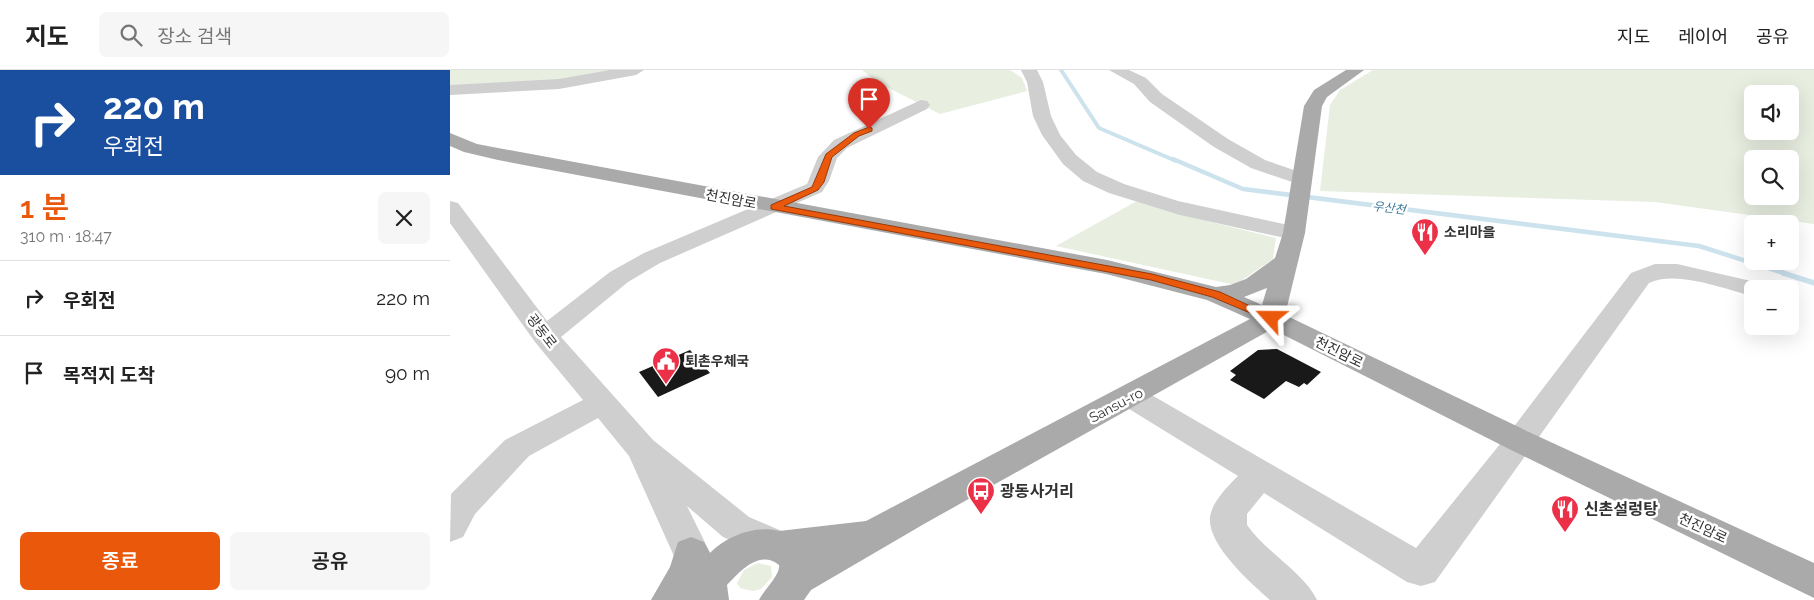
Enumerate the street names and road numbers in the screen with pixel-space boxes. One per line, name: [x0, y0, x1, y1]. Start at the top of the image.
street label: 천진암로: [704, 186, 758, 212]
street label: 광동로: [524, 311, 560, 351]
street label: 천진암로: [1312, 334, 1366, 371]
street label: Sansu-ro: [1087, 384, 1145, 426]
street label: 천진암로: [1676, 510, 1730, 546]

